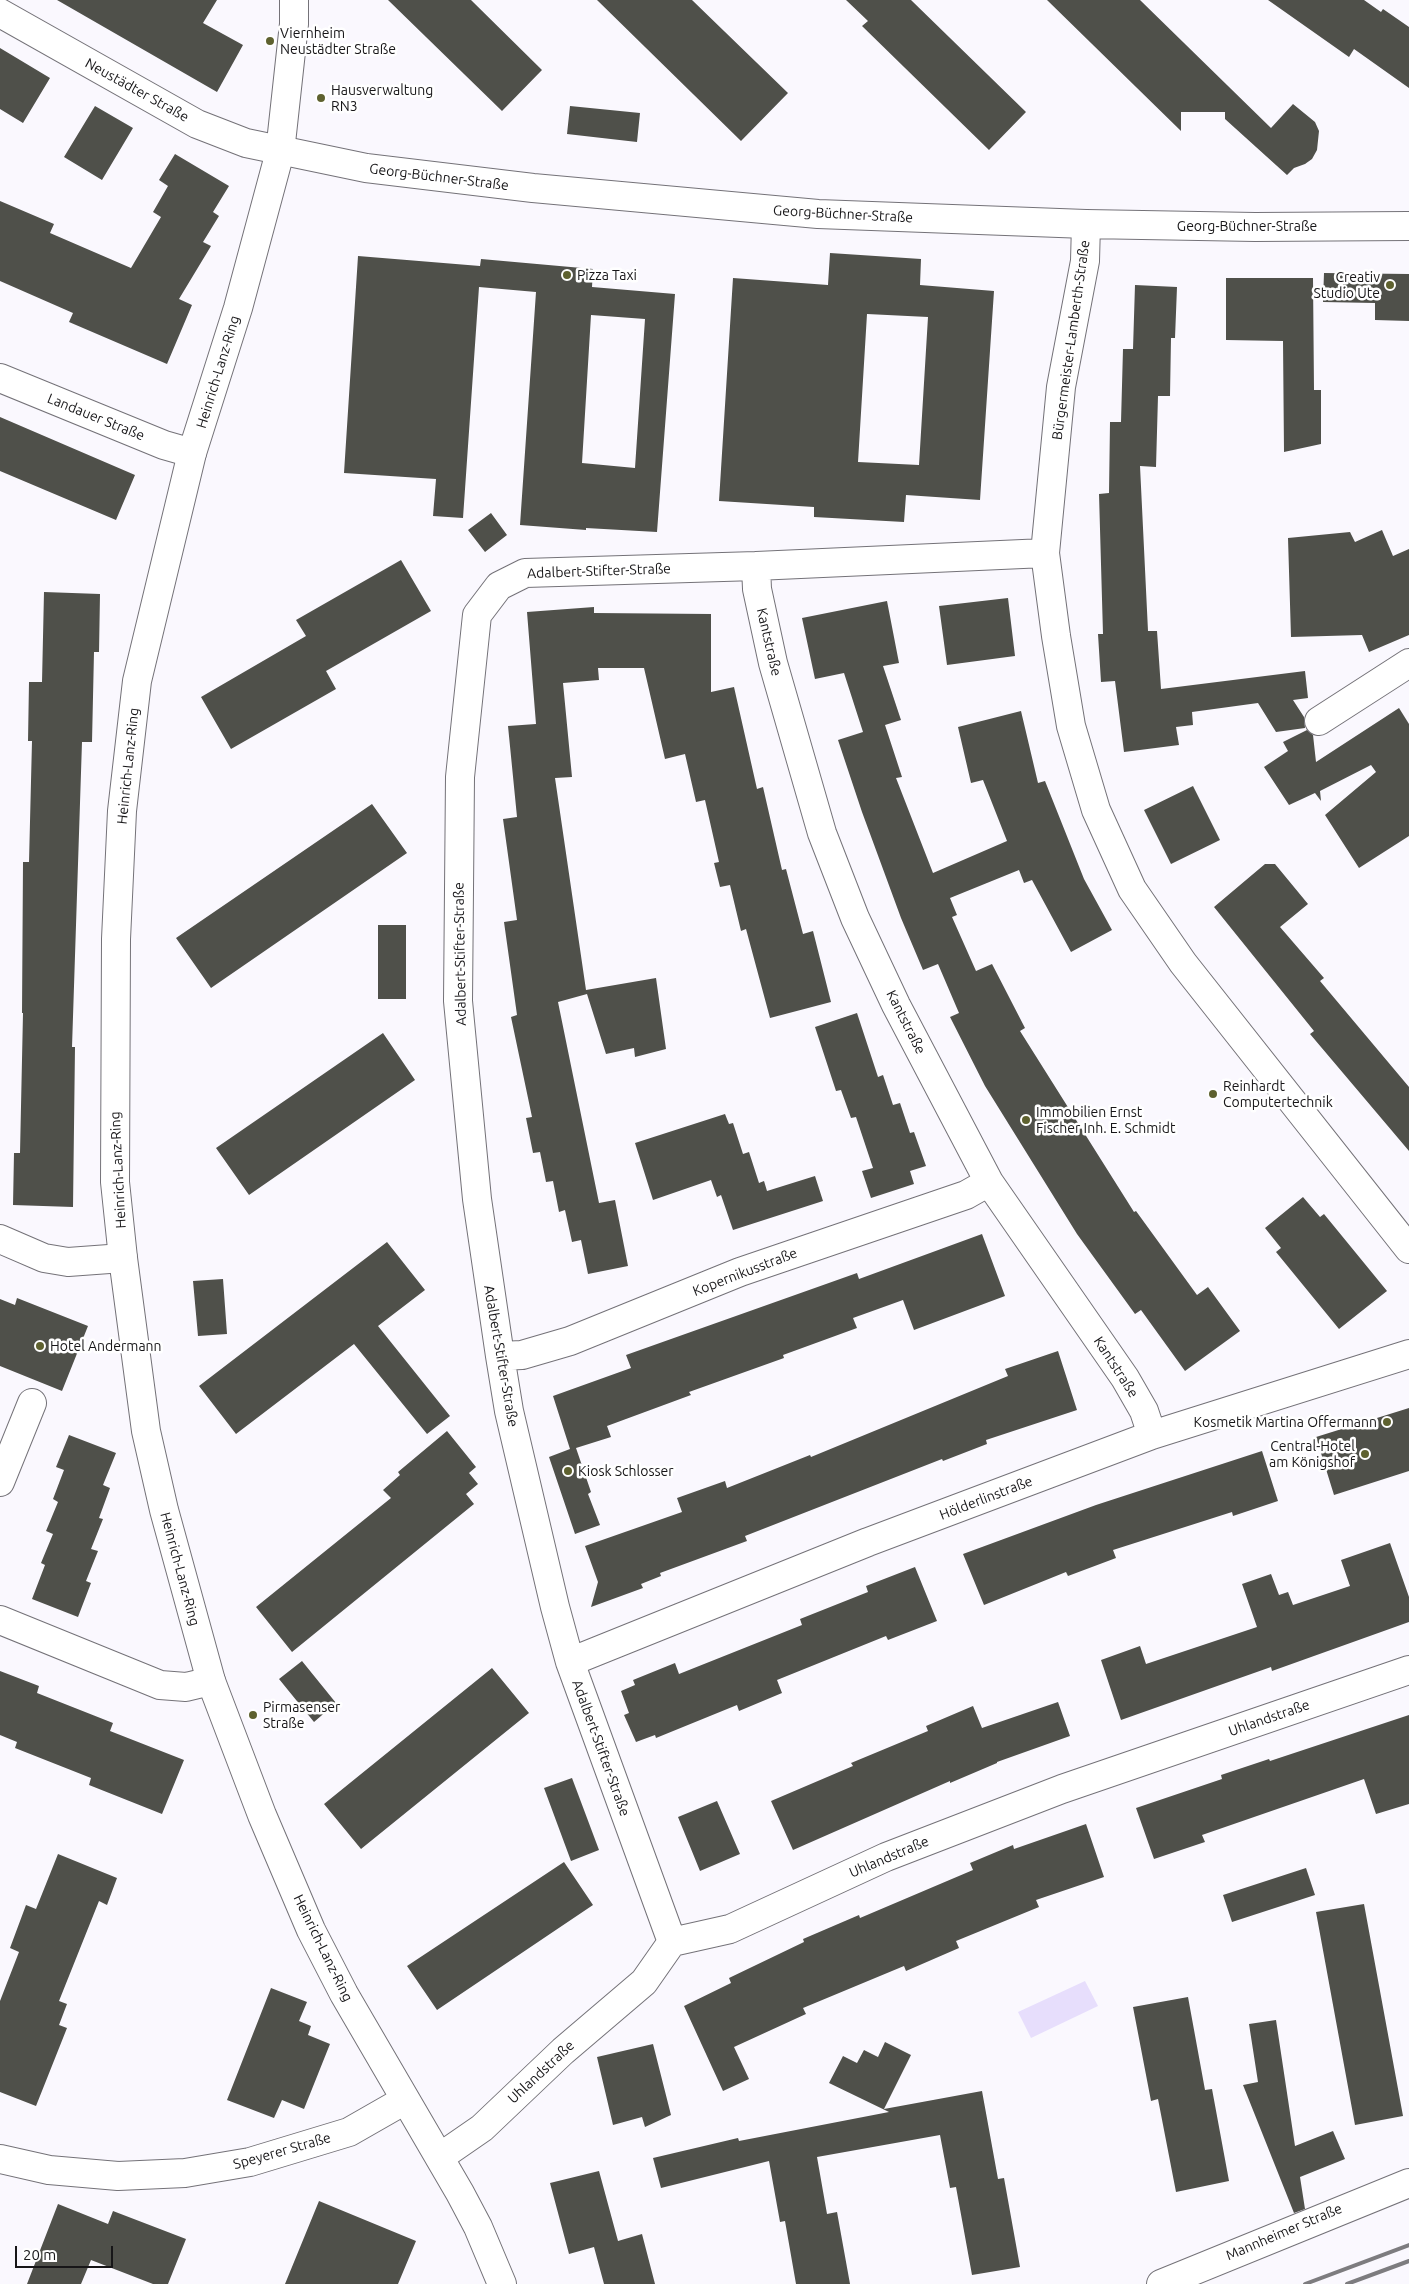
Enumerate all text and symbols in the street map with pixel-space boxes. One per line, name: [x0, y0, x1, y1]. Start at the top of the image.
place label: Viernheim Neustädter Straße: [280, 25, 396, 58]
marker: Viernheim Neustädter Straße: [264, 35, 276, 47]
street label: Neustädter Straße: [82, 55, 192, 125]
place label: Hausverwaltung RN3: [331, 82, 433, 114]
marker: Hausverwaltung RN3: [315, 92, 327, 104]
street label: Georg-Büchner-Straße: [368, 160, 510, 194]
street label: Georg-Büchner-Straße: [773, 202, 913, 226]
street label: Georg-Büchner-Straße: [1177, 218, 1317, 234]
street label: Bürgermeister-Lamberth-Straße: [1049, 239, 1093, 441]
place label: Pizza Taxi: [577, 267, 637, 283]
marker: Pizza Taxi: [561, 269, 573, 281]
place label: Creativ Studio Ute: [1313, 269, 1380, 302]
marker: Creativ Studio Ute: [1384, 279, 1396, 291]
street label: Heinrich-Lanz-Ring: [193, 314, 243, 430]
street label: Landauer Straße: [45, 390, 147, 444]
street label: Adalbert-Stifter-Straße: [527, 560, 671, 582]
street label: Kantstraße: [753, 606, 785, 678]
street label: Heinrich-Lanz-Ring: [114, 707, 142, 825]
street label: Adalbert-Stifter-Straße: [450, 882, 470, 1026]
street label: Kantstraße: [883, 987, 929, 1057]
place label: Reinhardt Computertechnik: [1223, 1078, 1333, 1110]
marker: Reinhardt Computertechnik: [1207, 1088, 1219, 1100]
place label: Immobilien Ernst Fischer Inh. E. Schmidt: [1036, 1104, 1175, 1136]
street label: Heinrich-Lanz-Ring: [107, 1111, 129, 1229]
marker: Immobilien Ernst Fischer Inh. E. Schmidt: [1020, 1114, 1032, 1126]
street label: Kopernikusstraße: [690, 1244, 800, 1300]
street label: Adalbert-Stifter-Straße: [480, 1284, 522, 1428]
street label: Kantstraße: [1090, 1333, 1142, 1401]
place label: Hotel Andermann: [50, 1338, 162, 1354]
marker: Hotel Andermann: [34, 1340, 46, 1352]
place label: Kosmetik Martina Offermann: [1194, 1414, 1377, 1430]
marker: Kosmetik Martina Offermann: [1381, 1416, 1393, 1428]
place label: Central-Hotel am Königshof: [1269, 1438, 1355, 1470]
marker: Central-Hotel am Königshof: [1359, 1448, 1371, 1460]
place label: Kiosk Schlosser: [578, 1463, 674, 1479]
marker: Kiosk Schlosser: [562, 1465, 574, 1477]
street label: Hölderlinstraße: [937, 1473, 1035, 1523]
street label: Heinrich-Lanz-Ring: [157, 1510, 203, 1628]
street label: Adalbert-Stifter-Straße: [568, 1678, 634, 1818]
street label: Uhlandstraße: [1226, 1696, 1312, 1740]
place label: Pirmasenser Straße: [263, 1699, 340, 1731]
marker: Pirmasenser Straße: [247, 1709, 259, 1721]
street label: Uhlandstraße: [847, 1833, 931, 1881]
street label: Heinrich-Lanz-Ring: [290, 1892, 356, 2004]
street label: Uhlandstraße: [504, 2037, 578, 2107]
street label: Speyerer Straße: [231, 2129, 333, 2173]
street label: Mannheimer Straße: [1224, 2200, 1344, 2264]
scale bar: [18, 2236, 115, 2268]
text: 20 m: [23, 2246, 56, 2263]

